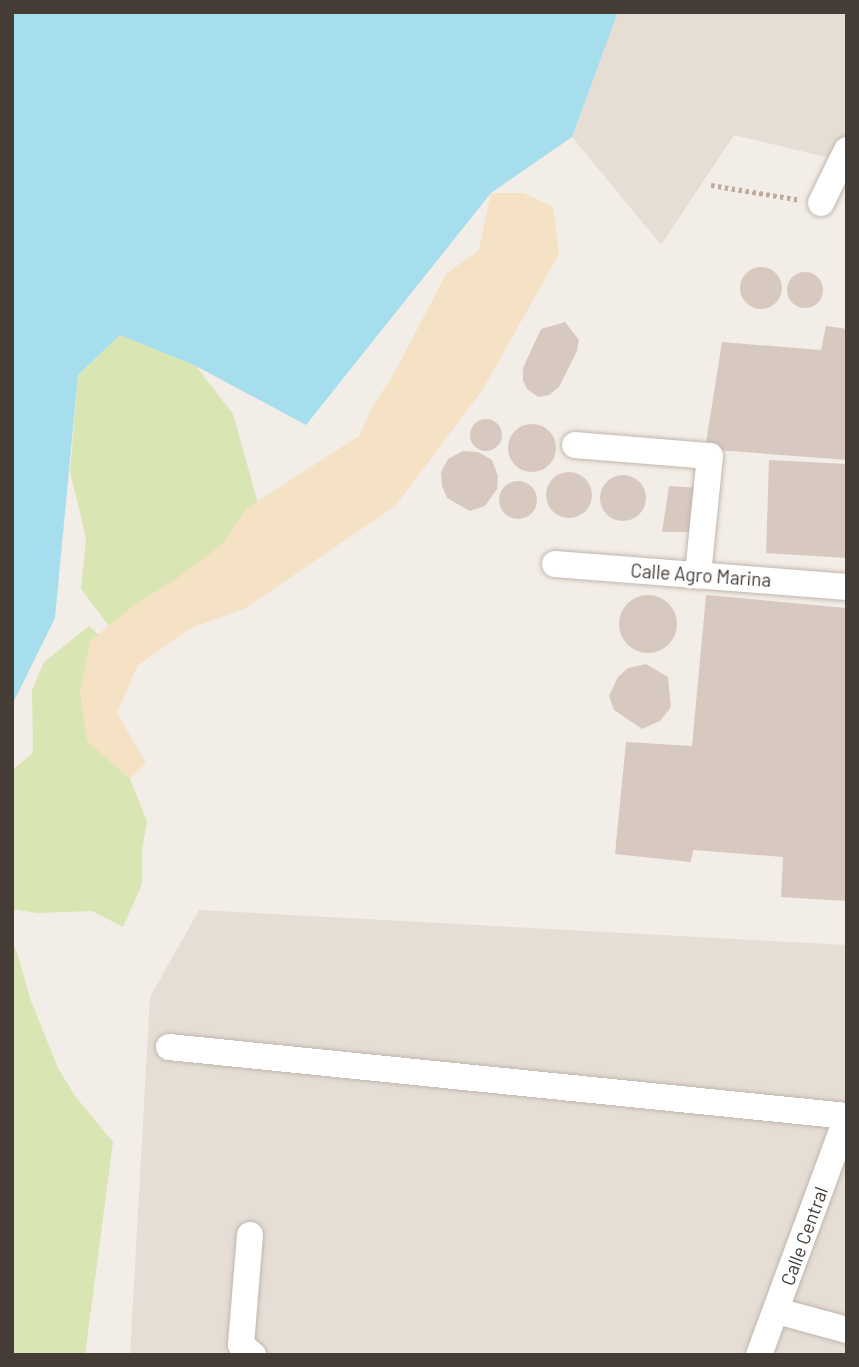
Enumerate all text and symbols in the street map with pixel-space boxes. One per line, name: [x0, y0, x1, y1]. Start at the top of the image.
street label: Calle Agro Marina: [630, 559, 772, 591]
street label: Calle Central: [776, 1183, 832, 1289]

